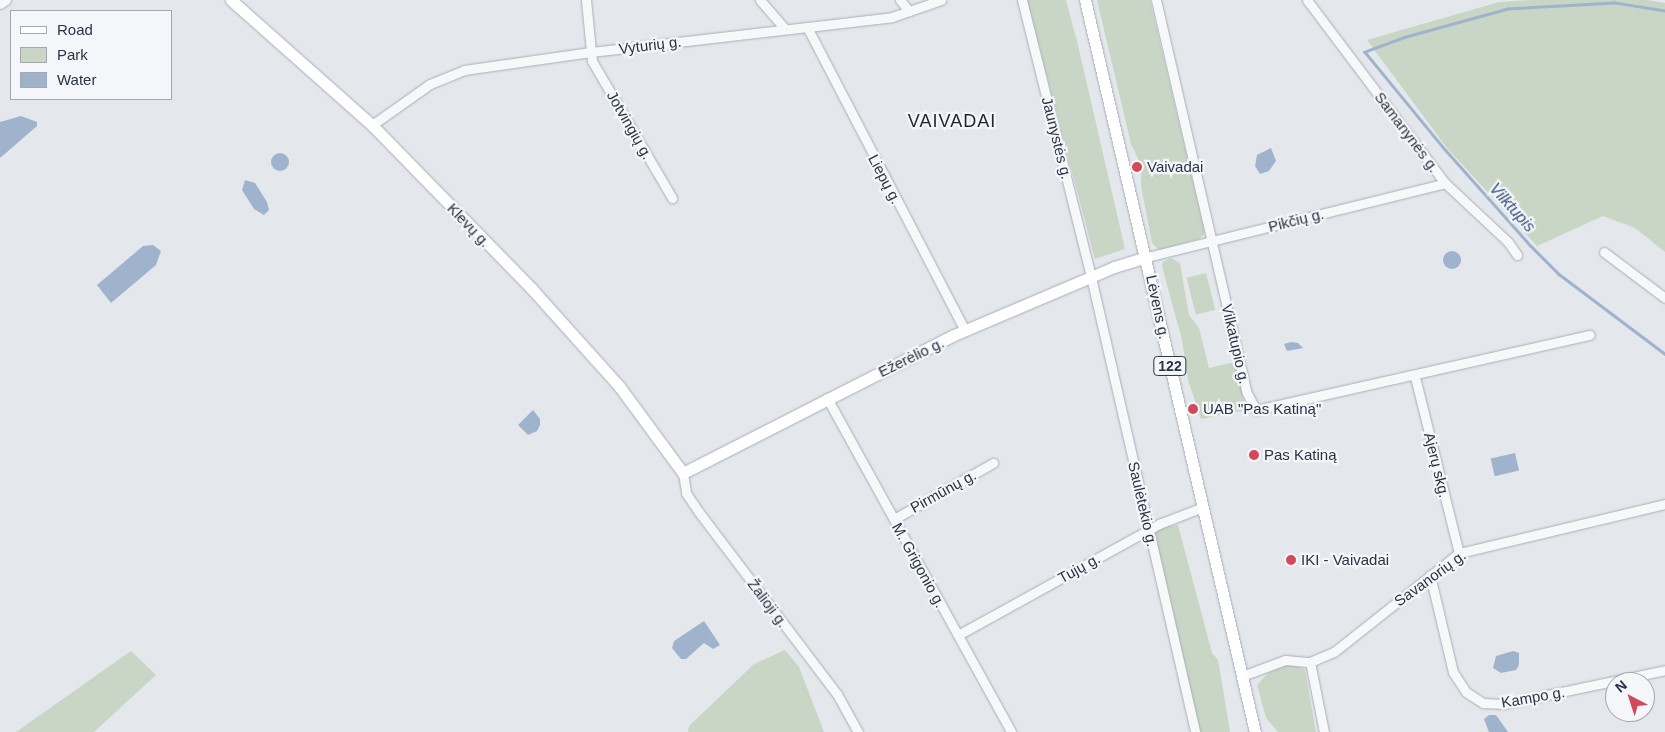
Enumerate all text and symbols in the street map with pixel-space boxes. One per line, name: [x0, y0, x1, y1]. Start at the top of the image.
legend: [10, 10, 172, 100]
text: Road: [57, 21, 93, 38]
street label: Vyturių g.: [618, 32, 682, 58]
text: Park: [57, 46, 88, 63]
text: Water: [57, 71, 96, 88]
street label: Jotvingių g.: [603, 88, 657, 162]
street label: Samanynės g.: [1371, 88, 1443, 176]
street label: Jaunystės g.: [1038, 95, 1076, 181]
district label: VAIVADAI: [907, 110, 997, 132]
street label: Liepų g.: [865, 151, 905, 207]
place label: Vaivadai: [1147, 158, 1203, 176]
marker: Vaivadai: [1131, 161, 1143, 173]
water label: Vilktupis: [1485, 180, 1539, 236]
street label: Klevų g.: [444, 199, 494, 251]
street label: Pikčių g.: [1266, 204, 1326, 236]
street label: Lėvens g.: [1142, 273, 1174, 341]
street label: Vilkatupio g.: [1218, 302, 1254, 386]
street label: Ežerėlio g.: [875, 333, 947, 381]
road number: 122: [1152, 354, 1188, 378]
place label: UAB "Pas Katiną": [1203, 400, 1321, 418]
marker: UAB "Pas Katiną": [1187, 403, 1199, 415]
street label: Ajerų skg.: [1420, 430, 1454, 500]
place label: Pas Katiną: [1264, 446, 1337, 464]
marker: Pas Katiną: [1248, 449, 1260, 461]
street label: Saulėtekio g.: [1124, 460, 1162, 548]
street label: Pirmūnų g.: [907, 466, 979, 516]
street label: M. Grigonio g.: [888, 519, 950, 611]
street label: Savanorių g.: [1391, 546, 1469, 610]
street label: Tujų g.: [1055, 549, 1103, 587]
place label: IKI - Vaivadai: [1301, 551, 1389, 569]
marker: IKI - Vaivadai: [1285, 554, 1297, 566]
street label: Žalioji g.: [744, 575, 792, 631]
north arrow: [1605, 672, 1655, 722]
text: N: [1612, 677, 1630, 696]
street label: Kampo g.: [1500, 683, 1566, 711]

